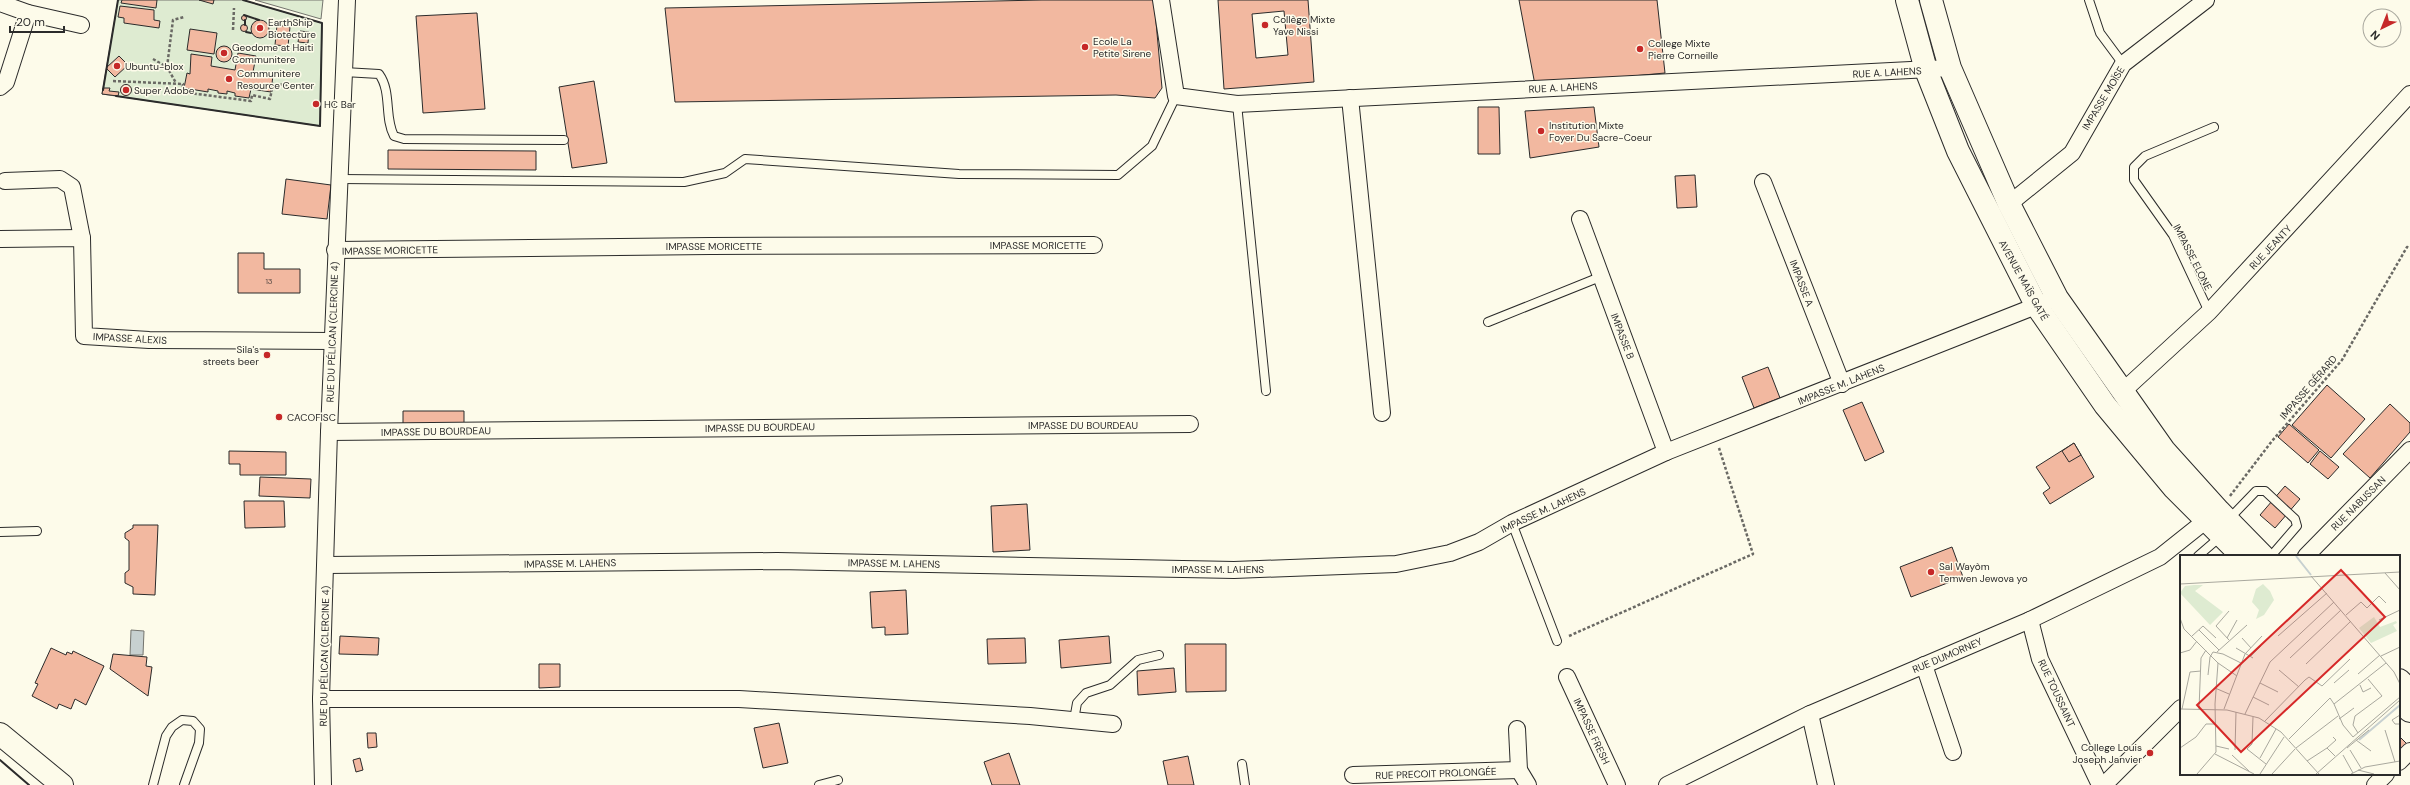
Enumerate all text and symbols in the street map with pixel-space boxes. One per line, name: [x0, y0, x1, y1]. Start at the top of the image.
scale bar: [10, 8, 64, 34]
north arrow: [2362, 8, 2402, 48]
place label: Collège Mixte Yave Nissi: [1273, 13, 1335, 38]
text: 20 m: [16, 14, 45, 30]
place label: EarthShip Biotecture: [268, 16, 316, 41]
marker: Collège Mixte Yave Nissi: [1260, 20, 1270, 30]
marker: EarthShip Biotecture: [255, 23, 265, 33]
text: N: [2367, 27, 2383, 43]
place label: Ecole La Petite Sirene: [1093, 35, 1152, 60]
place label: College Mixte Pierre Corneille: [1648, 37, 1719, 62]
place label: Geodome at Haiti Communitere: [232, 41, 314, 66]
marker: Ecole La Petite Sirene: [1080, 42, 1090, 52]
marker: College Mixte Pierre Corneille: [1635, 44, 1645, 54]
marker: Geodome at Haiti Communitere: [219, 48, 229, 58]
place label: Ubuntu-blox: [125, 60, 184, 73]
marker: Ubuntu-blox: [112, 61, 122, 71]
street label: RUE A. LAHENS: [1852, 64, 1922, 81]
street label: IMPASSE MOÏSE: [2079, 64, 2128, 133]
place label: Communitere Resource Center: [237, 67, 315, 92]
marker: Communitere Resource Center: [224, 74, 234, 84]
street label: RUE A. LAHENS: [1528, 79, 1598, 96]
place label: Super Adobe: [134, 84, 195, 97]
marker: Super Adobe: [121, 85, 131, 95]
place label: HC Bar: [324, 98, 356, 111]
marker: HC Bar: [311, 99, 321, 109]
place label: Institution Mixte Foyer Du Sacre-Coeur: [1549, 119, 1652, 144]
marker: Institution Mixte Foyer Du Sacre-Coeur: [1536, 126, 1546, 136]
street label: IMPASSE ELONE: [2170, 222, 2215, 293]
street label: RUE JEANTY: [2246, 222, 2294, 272]
street label: AVENUE MAÏS GATÉ: [1996, 238, 2051, 323]
street label: IMPASSE MORICETTE: [990, 239, 1087, 252]
street label: IMPASSE MORICETTE: [666, 240, 763, 253]
street label: IMPASSE MORICETTE: [342, 243, 439, 258]
street label: IMPASSE A: [1787, 258, 1816, 309]
street label: RUE DU PÉLICAN (CLERCINE 4): [324, 261, 341, 403]
house number: 13: [265, 276, 273, 286]
street label: IMPASSE B: [1608, 311, 1637, 361]
street label: IMPASSE ALEXIS: [93, 330, 167, 347]
place label: Sila's streets beer: [203, 343, 259, 368]
marker: Sila's streets beer: [262, 350, 272, 360]
street label: IMPASSE GÉRARD: [2277, 352, 2340, 422]
street label: IMPASSE M. LAHENS: [1796, 361, 1887, 408]
place label: CACOFISC: [287, 411, 336, 424]
marker: CACOFISC: [274, 412, 284, 422]
street label: IMPASSE DU BOURDEAU: [1028, 419, 1138, 432]
street label: IMPASSE DU BOURDEAU: [705, 420, 815, 435]
street label: IMPASSE DU BOURDEAU: [381, 424, 491, 439]
street label: RUE NABUSSAN: [2328, 473, 2388, 533]
street label: IMPASSE M. LAHENS: [1499, 485, 1588, 536]
inset map: [2180, 555, 2400, 775]
street label: IMPASSE M. LAHENS: [524, 556, 616, 571]
street label: IMPASSE M. LAHENS: [848, 556, 940, 571]
place label: Sal Wayòm Temwen Jewova yo: [1939, 560, 2028, 585]
street label: IMPASSE M. LAHENS: [1172, 563, 1264, 576]
marker: Sal Wayòm Temwen Jewova yo: [1926, 567, 1936, 577]
street label: RUE DU PÉLICAN (CLERCINE 4): [317, 585, 332, 727]
street label: RUE DUMORNEY: [1910, 635, 1984, 676]
street label: RUE TOUSSAINT: [2035, 657, 2078, 730]
street label: IMPASSE FRESH: [1570, 696, 1613, 767]
place label: College Louis Joseph Janvier: [2073, 741, 2142, 766]
marker: College Louis Joseph Janvier: [2145, 748, 2155, 758]
street label: RUE PRECOIT PROLONGÉE: [1375, 765, 1497, 782]

